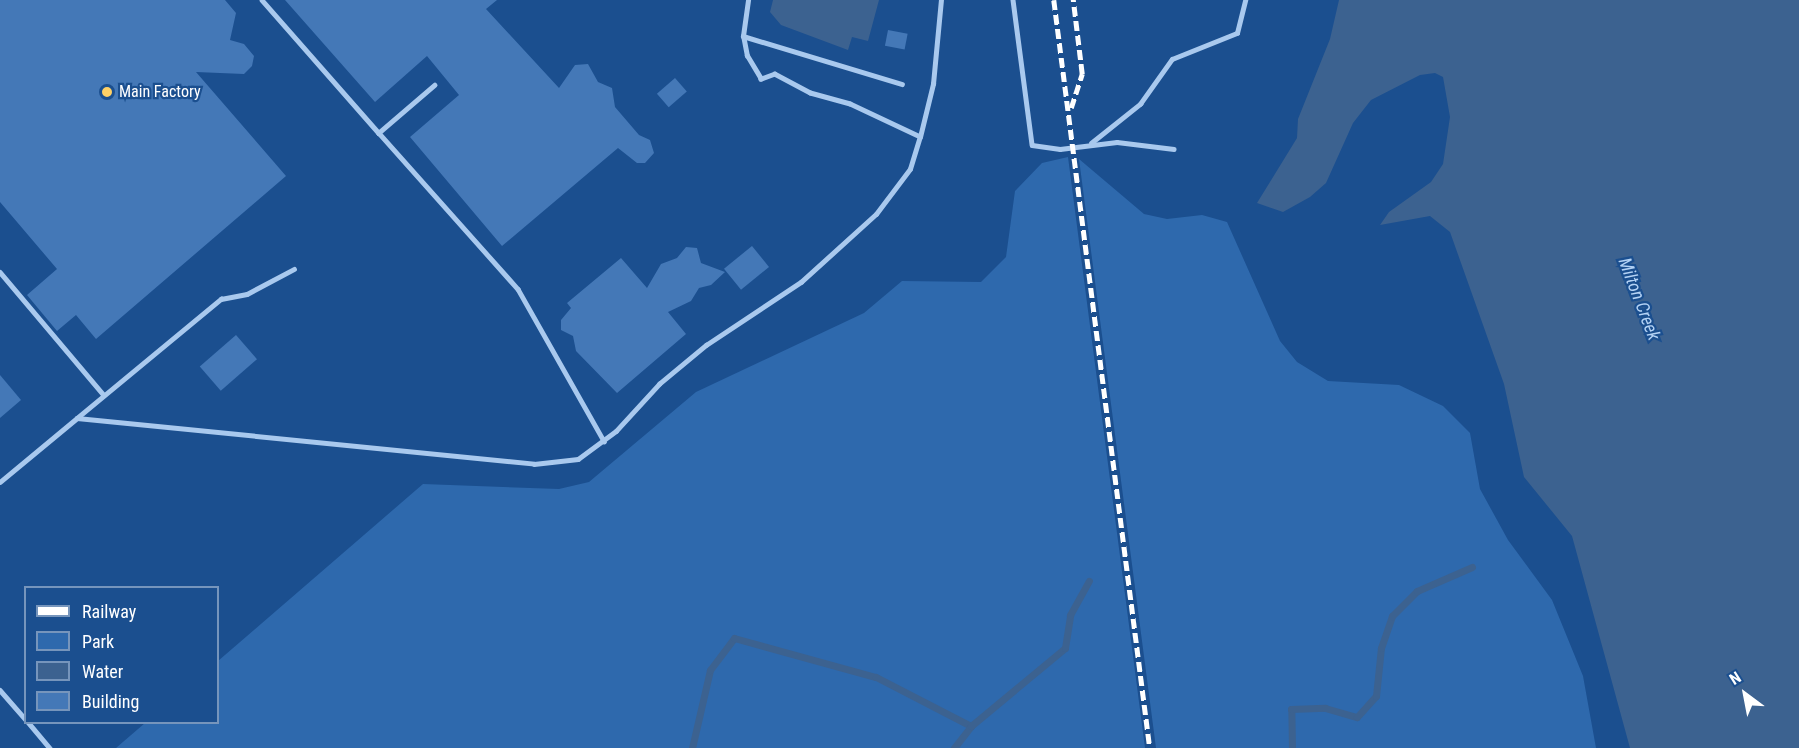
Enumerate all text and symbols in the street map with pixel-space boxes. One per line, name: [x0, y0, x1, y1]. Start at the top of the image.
place label: Main Factory: [119, 82, 201, 102]
marker: Main Factory: [100, 85, 114, 99]
water label: Milton Creek: [1613, 255, 1665, 343]
legend: [24, 586, 219, 724]
text: Railway: [82, 601, 136, 622]
text: Park: [82, 631, 114, 652]
text: Water: [82, 661, 123, 682]
north arrow: [1715, 664, 1775, 724]
text: N: [1726, 668, 1744, 689]
text: Building: [82, 691, 139, 712]

